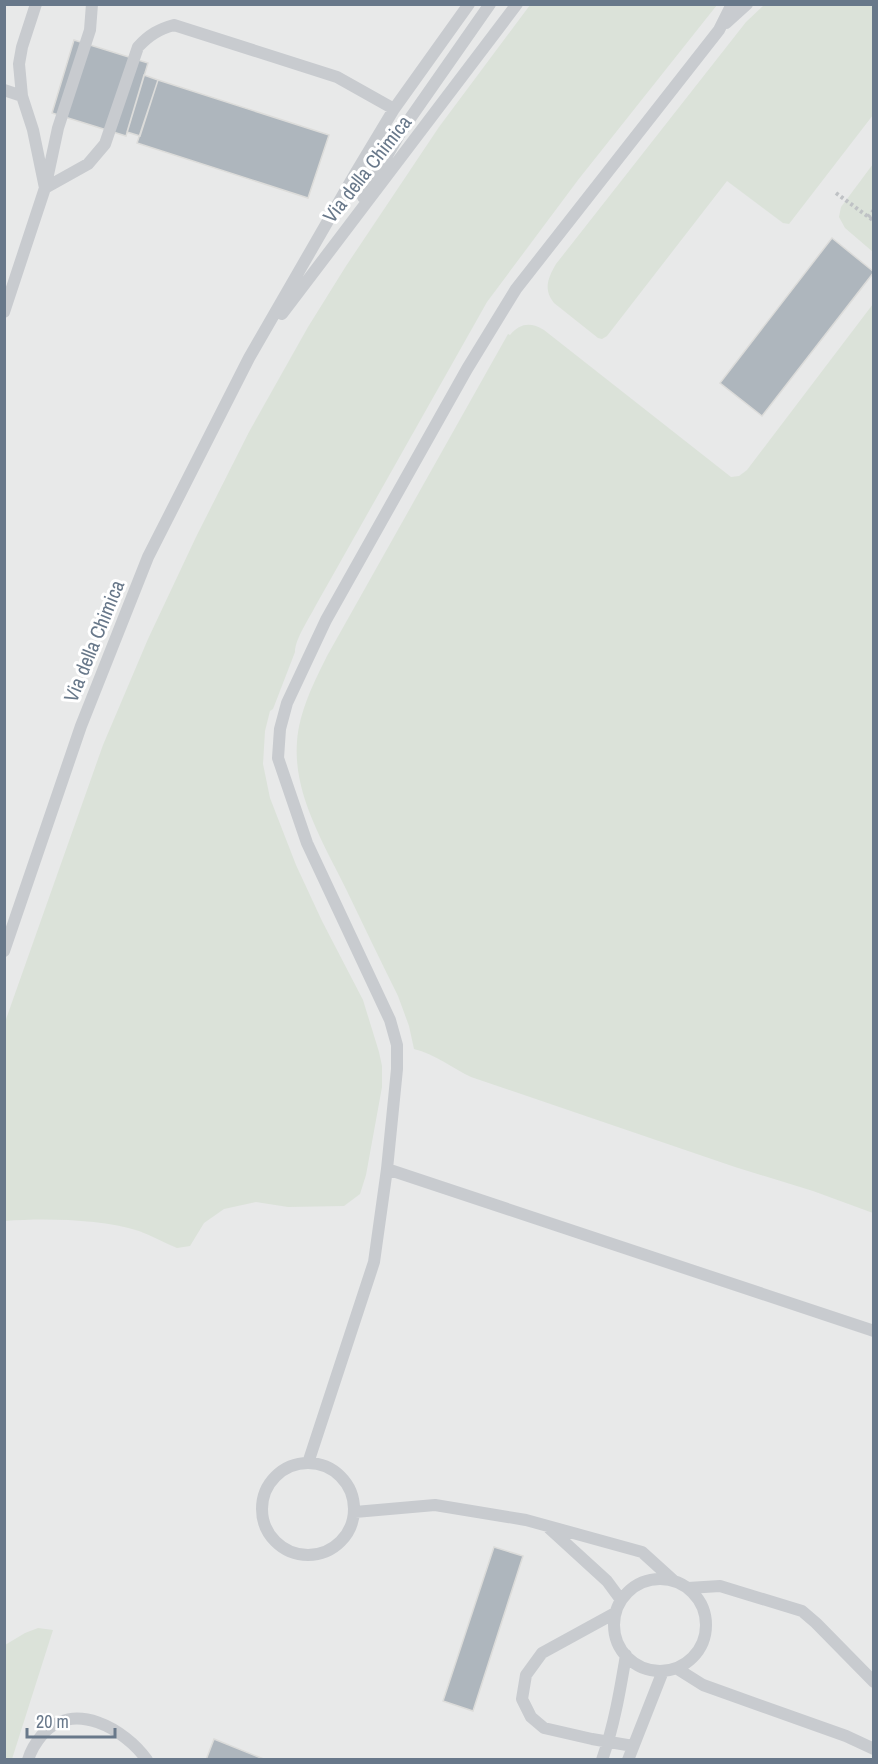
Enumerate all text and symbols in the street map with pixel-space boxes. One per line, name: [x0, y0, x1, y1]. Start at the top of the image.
street label: Via della Chimica: [316, 109, 417, 228]
street label: Via della Chimica: [57, 576, 130, 706]
scale bar: [27, 1701, 116, 1739]
text: 20 m: [36, 1709, 69, 1734]

